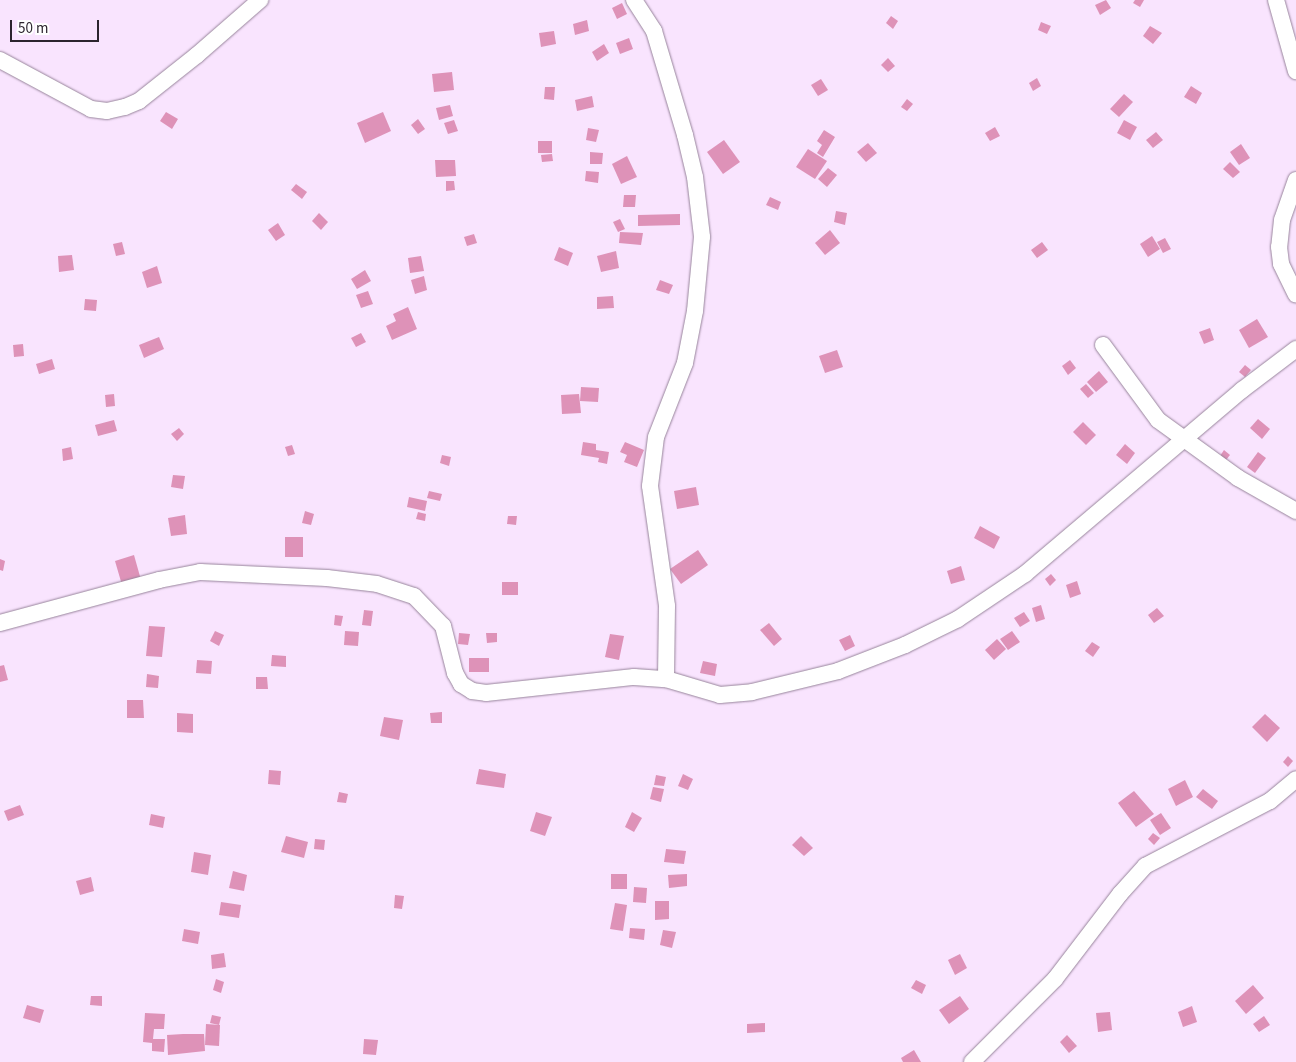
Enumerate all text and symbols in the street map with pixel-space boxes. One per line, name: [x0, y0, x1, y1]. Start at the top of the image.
scale bar: [12, 10, 101, 42]
text: 50 m: [18, 18, 48, 39]

